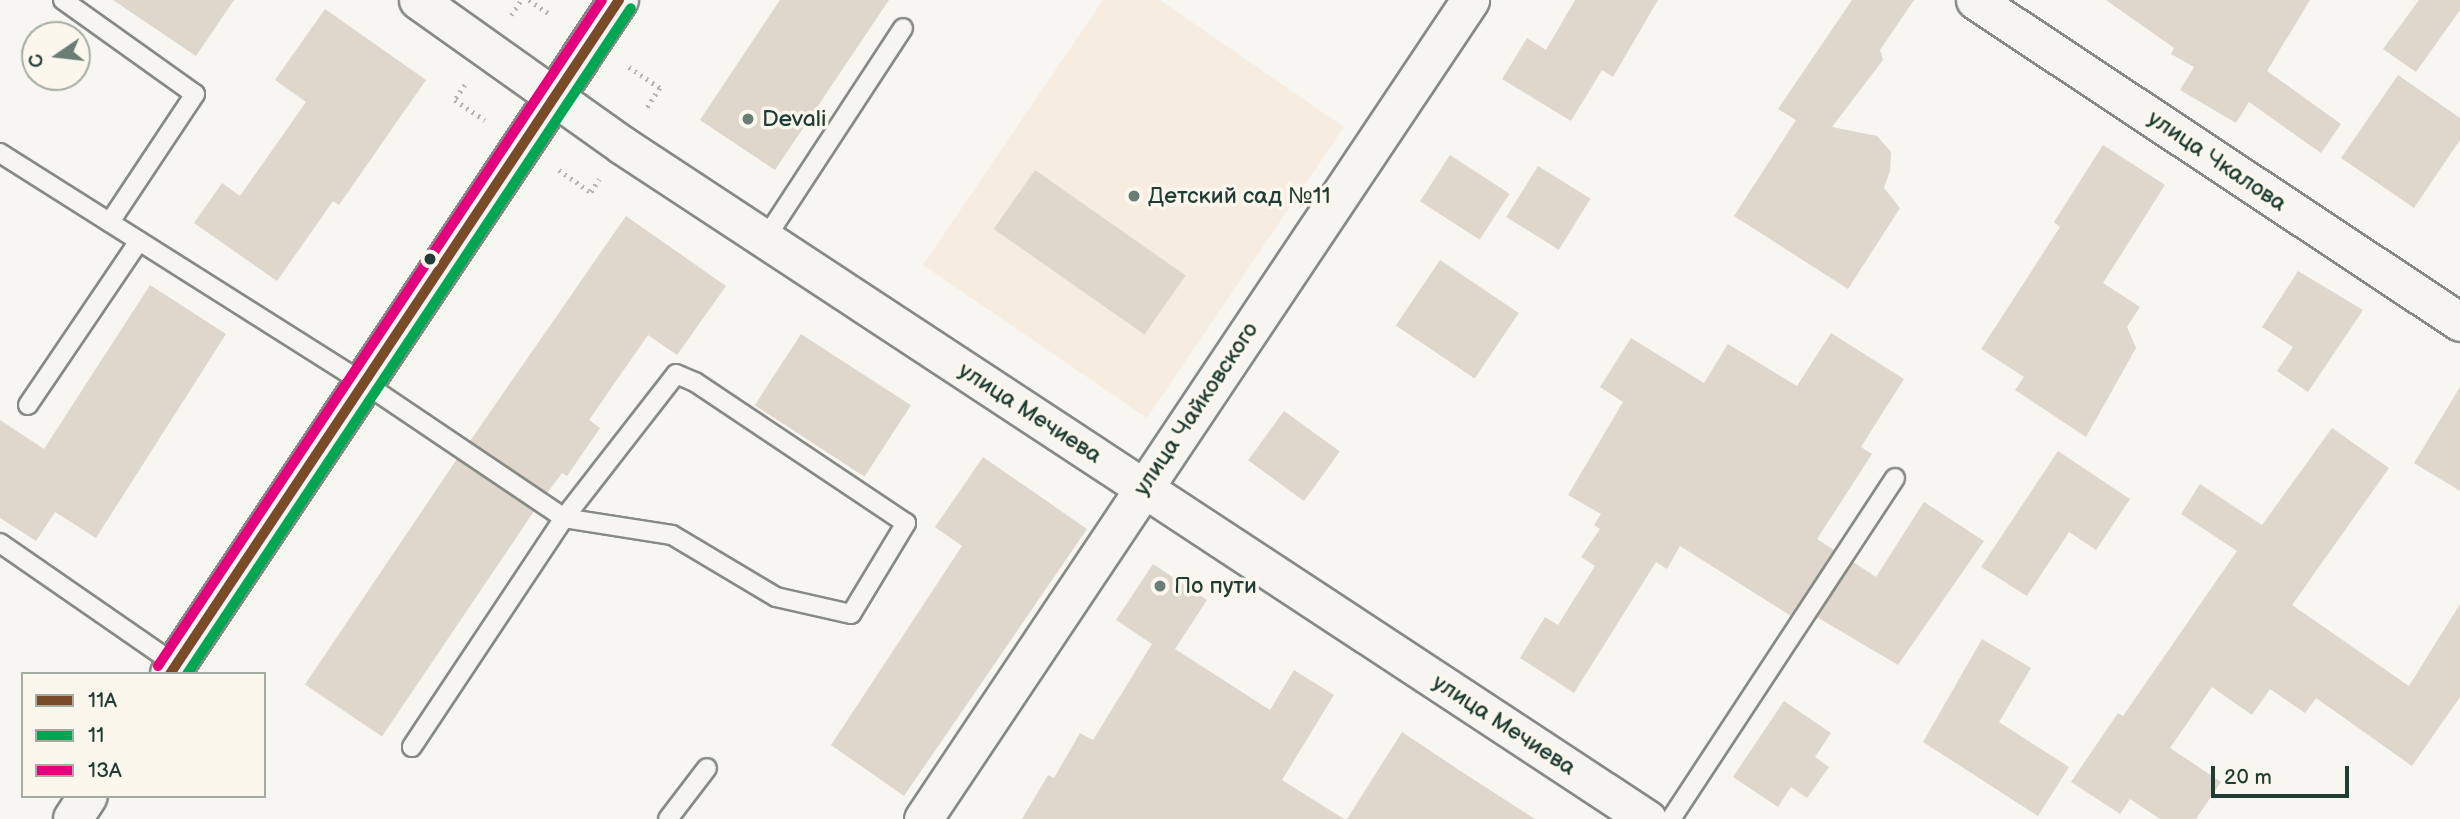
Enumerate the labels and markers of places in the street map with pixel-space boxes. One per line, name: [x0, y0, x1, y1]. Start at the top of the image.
place label: Devali: [762, 105, 826, 133]
marker: Devali: [740, 111, 756, 127]
place label: Детский сад №11: [1148, 182, 1331, 210]
marker: Детский сад №11: [1126, 188, 1142, 204]
unlabelled marker: [423, 252, 437, 266]
place label: По пути: [1174, 572, 1257, 600]
marker: По пути: [1152, 578, 1168, 594]

